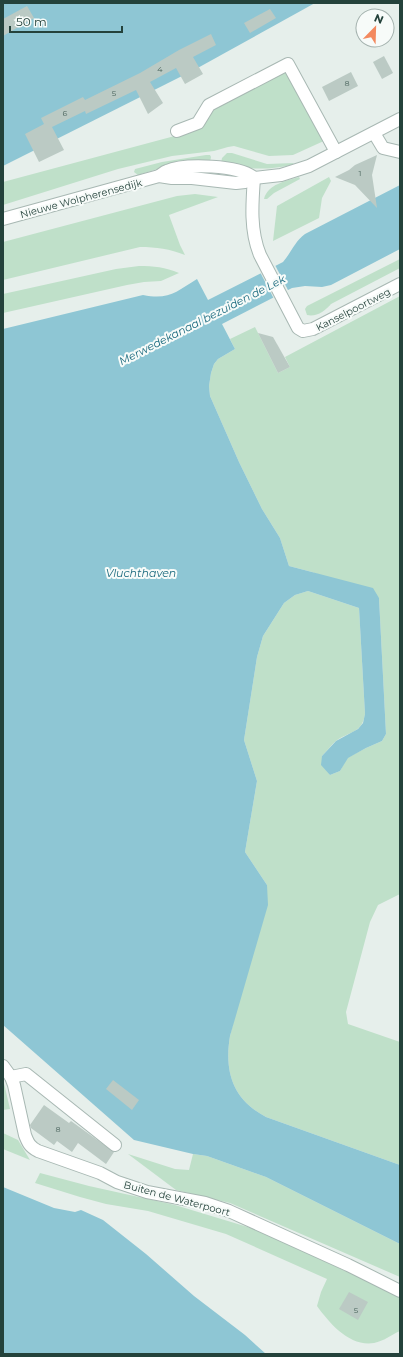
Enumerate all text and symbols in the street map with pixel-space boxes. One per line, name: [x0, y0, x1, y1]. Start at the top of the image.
scale bar: [10, 8, 122, 34]
north arrow: [355, 8, 395, 48]
text: N: [372, 11, 386, 27]
text: 50 m: [16, 14, 47, 29]
house number: 4: [157, 64, 163, 74]
house number: 8: [344, 78, 350, 88]
house number: 5: [112, 88, 117, 98]
house number: 6: [63, 108, 68, 118]
house number: 1: [359, 168, 361, 178]
street label: Nieuwe Wolpherensedijk: [19, 176, 144, 221]
water label: Merwedekanaal bezuiden de Lek: [116, 272, 288, 368]
street label: Kanselpoortweg: [314, 285, 393, 334]
water label: Vluchthaven: [106, 566, 176, 580]
house number: 8: [55, 1124, 61, 1134]
street label: Buiten de Waterpoort: [122, 1178, 231, 1219]
house number: 5: [354, 1305, 359, 1315]

